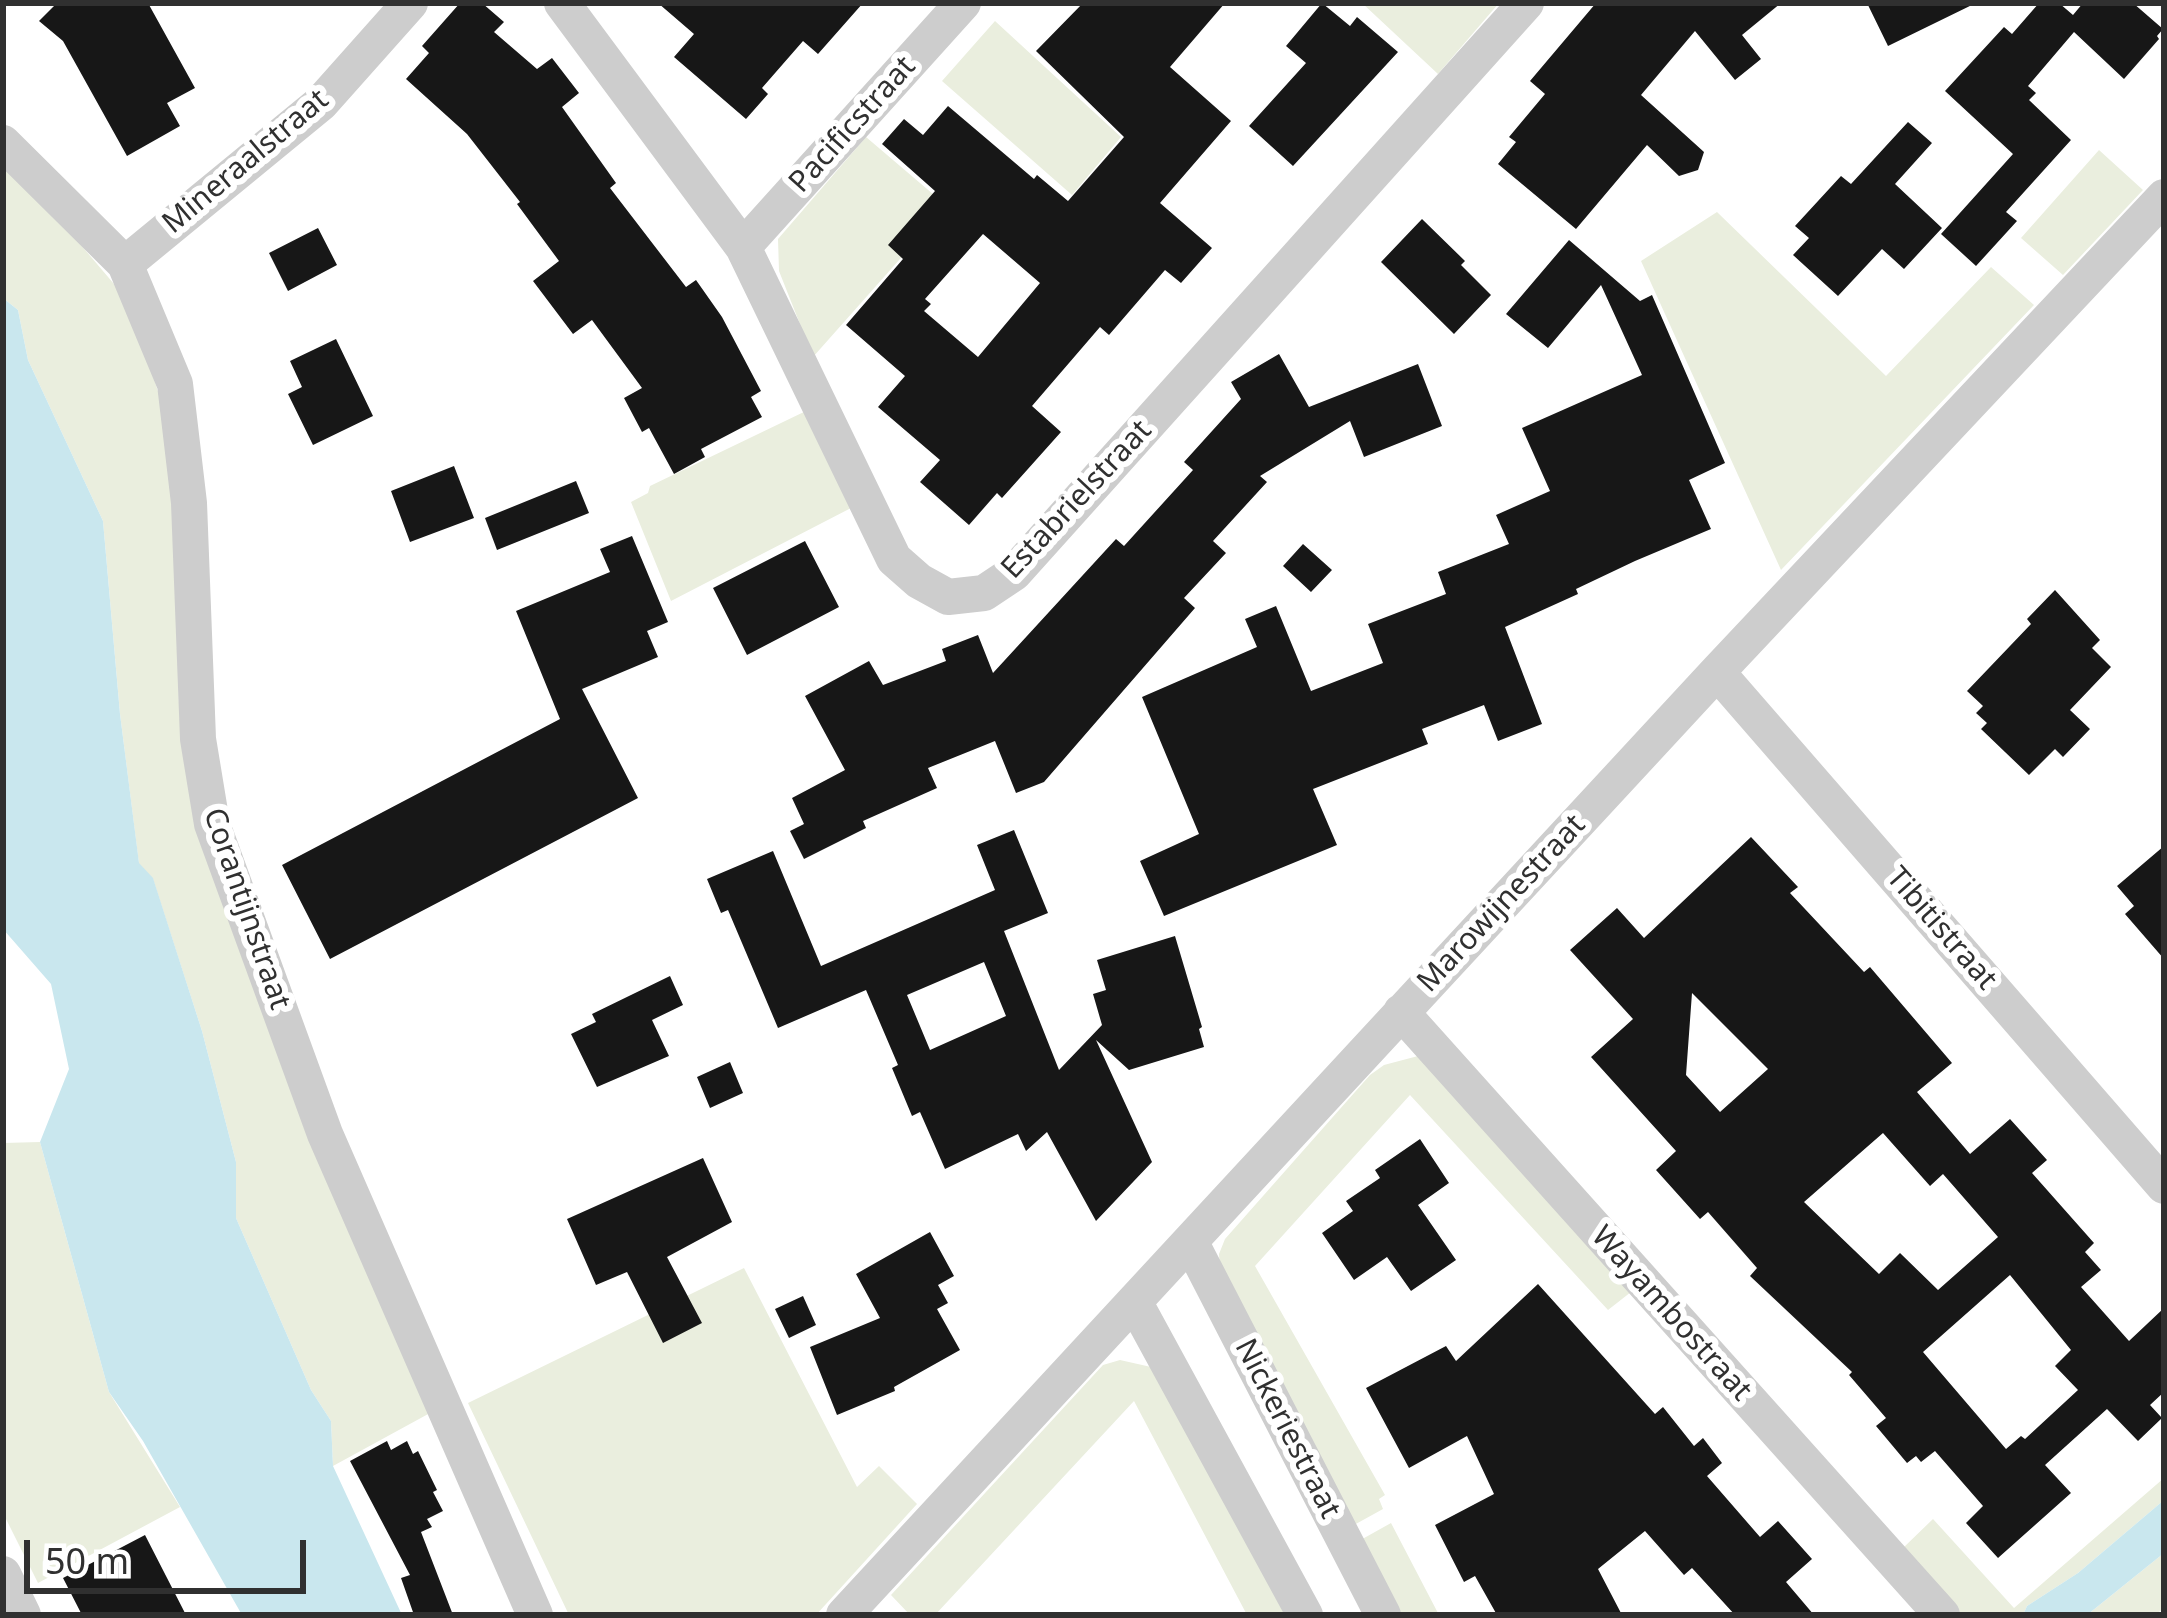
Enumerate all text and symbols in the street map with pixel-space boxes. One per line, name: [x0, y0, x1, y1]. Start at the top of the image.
street label: Pacificstraat: [782, 49, 924, 201]
street label: Mineraalstraat: [156, 82, 336, 242]
street label: Estabrielstraat: [994, 413, 1160, 587]
street label: Corantijnstraat: [195, 804, 297, 1014]
street label: Marowijnestraat: [1411, 808, 1593, 1000]
street label: Tibitistraat: [1878, 860, 2004, 998]
street label: Wayambostraat: [1583, 1219, 1759, 1409]
street label: Nickeriestraat: [1226, 1333, 1348, 1525]
scale bar: [30, 1516, 312, 1590]
text: 50 m: [45, 1536, 129, 1585]

